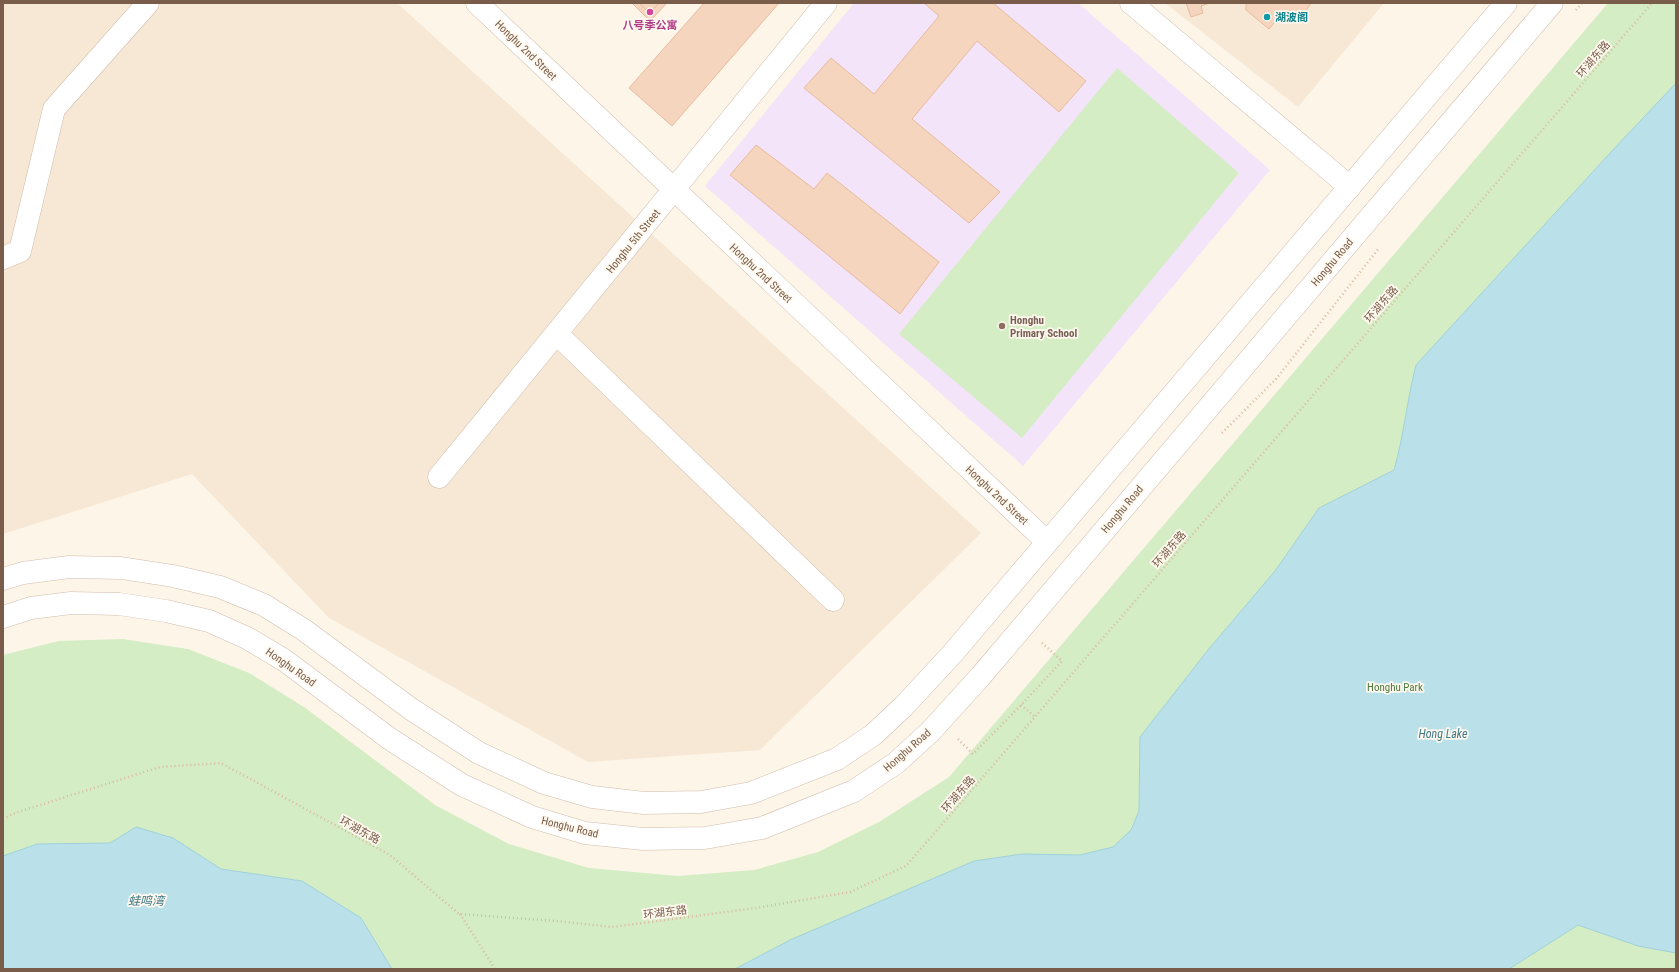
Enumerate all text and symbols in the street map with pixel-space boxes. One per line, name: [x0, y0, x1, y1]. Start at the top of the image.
marker: 八号季公寓: [645, 7, 655, 17]
place label: 湖波阁: [1275, 11, 1308, 24]
marker: 湖波阁: [1262, 12, 1272, 22]
street label: Honghu 2nd Street: [492, 18, 559, 83]
place label: 八号季公寓: [623, 19, 678, 32]
street label: 环湖东路: [1574, 38, 1613, 80]
street label: Honghu 5th Street: [604, 207, 663, 276]
street label: Honghu Road: [1309, 236, 1356, 289]
street label: Honghu 2nd Street: [727, 241, 795, 306]
street label: 环湖东路: [1362, 283, 1401, 325]
place label: Honghu Primary School: [1010, 314, 1078, 340]
marker: Honghu Primary School: [997, 321, 1007, 331]
street label: Honghu 2nd Street: [963, 463, 1031, 528]
street label: Honghu Road: [1099, 483, 1146, 536]
street label: 环湖东路: [1150, 528, 1189, 570]
street label: Honghu Road: [263, 645, 318, 689]
park label: Honghu Park: [1367, 681, 1423, 694]
street label: Honghu Road: [881, 726, 934, 774]
water label: Hong Lake: [1419, 727, 1468, 741]
street label: 环湖东路: [939, 773, 978, 815]
street label: 环湖东路: [337, 814, 382, 847]
street label: Honghu Road: [540, 814, 600, 841]
water label: 蛙鸣湾: [128, 894, 166, 908]
street label: 环湖东路: [642, 903, 688, 922]

